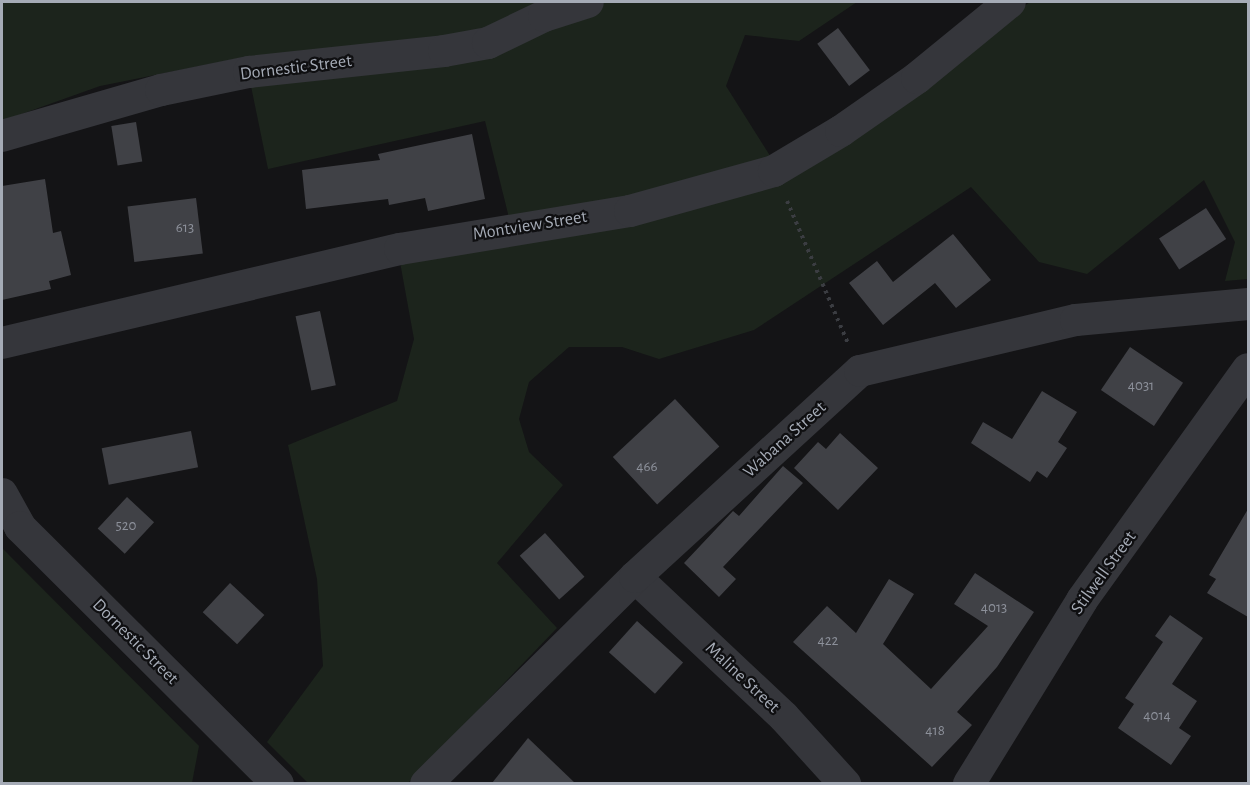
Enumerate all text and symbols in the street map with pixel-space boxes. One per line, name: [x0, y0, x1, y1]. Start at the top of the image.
street label: Dornestic Street: [239, 50, 353, 86]
street label: Montview Street: [471, 206, 589, 246]
house number: 613: [176, 219, 194, 237]
house number: 4031: [1128, 377, 1154, 395]
street label: Wabana Street: [739, 397, 831, 483]
house number: 466: [636, 458, 658, 476]
house number: 520: [115, 517, 137, 535]
street label: Stilwell Street: [1067, 527, 1141, 619]
street label: Dornestic Street: [88, 595, 182, 689]
house number: 4013: [981, 599, 1007, 617]
house number: 422: [818, 632, 838, 650]
street label: Maline Street: [700, 638, 784, 718]
house number: 4014: [1143, 707, 1171, 725]
house number: 418: [925, 722, 945, 740]

